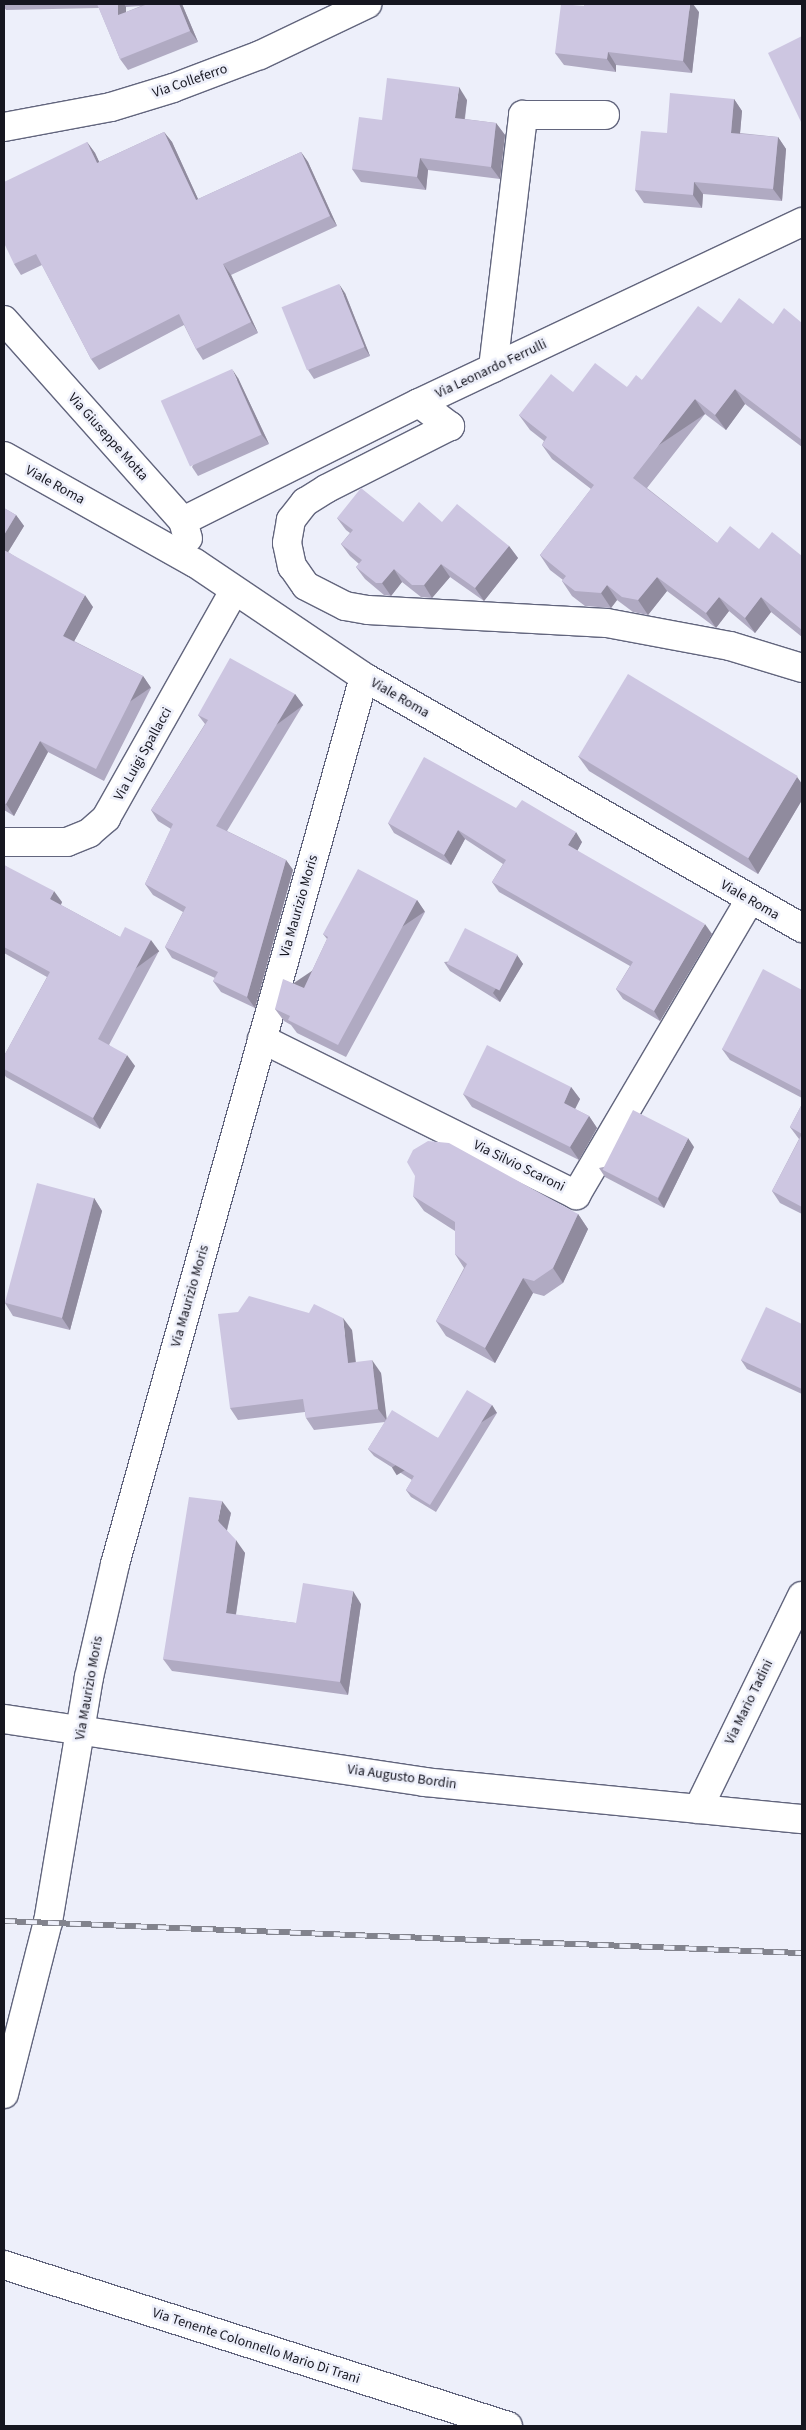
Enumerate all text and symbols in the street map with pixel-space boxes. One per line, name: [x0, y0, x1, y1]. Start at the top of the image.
street label: Via Colleferro: [150, 60, 230, 102]
street label: Via Leonardo Ferrulli: [433, 336, 549, 402]
street label: Via Giuseppe Motta: [64, 390, 152, 484]
street label: Viale Roma: [22, 462, 88, 508]
street label: Viale Roma: [368, 674, 432, 722]
street label: Via Luigi Spallacci: [111, 705, 175, 803]
street label: Via Maurizio Moris: [276, 853, 322, 959]
street label: Viale Roma: [718, 876, 782, 924]
street label: Via Silvio Scaroni: [471, 1137, 567, 1195]
street label: Via Maurizio Moris: [167, 1243, 213, 1349]
street label: Via Maurizio Moris: [72, 1635, 106, 1741]
street label: Via Mario Tadini: [721, 1657, 777, 1747]
street label: Via Augusto Bordin: [346, 1761, 458, 1793]
street label: Via Tenente Colonnello Mario Di Trani: [150, 2304, 362, 2388]

